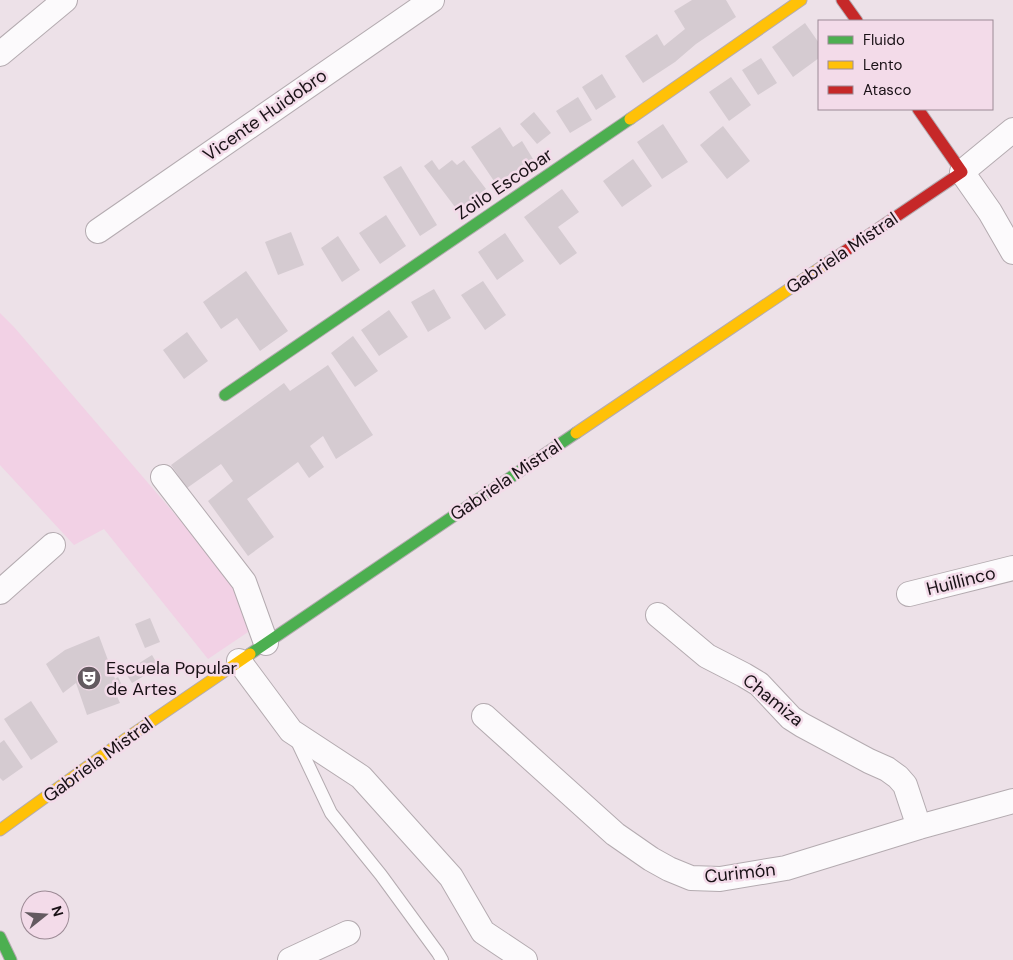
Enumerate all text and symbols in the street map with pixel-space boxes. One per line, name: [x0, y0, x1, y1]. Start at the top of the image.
legend: [818, 20, 993, 110]
text: Fluido: [863, 30, 905, 50]
text: Lento: [863, 55, 902, 75]
street label: Vicente Huidobro: [198, 63, 332, 167]
text: Atasco: [863, 80, 911, 100]
street label: Zoilo Escobar: [451, 143, 557, 225]
street label: Gabriela Mistral: [781, 207, 903, 299]
street label: Gabriela Mistral: [445, 434, 567, 526]
street label: Huillinco: [924, 561, 998, 601]
place label: Escuela Popular de Artes: [106, 656, 238, 701]
theatre icon: Escuela Popular de Artes: [76, 665, 102, 691]
street label: Chamiza: [738, 668, 808, 732]
street label: Gabriela Mistral: [38, 712, 158, 808]
street label: Curimón: [703, 857, 777, 889]
north arrow: [20, 890, 70, 940]
text: N: [47, 904, 68, 919]

